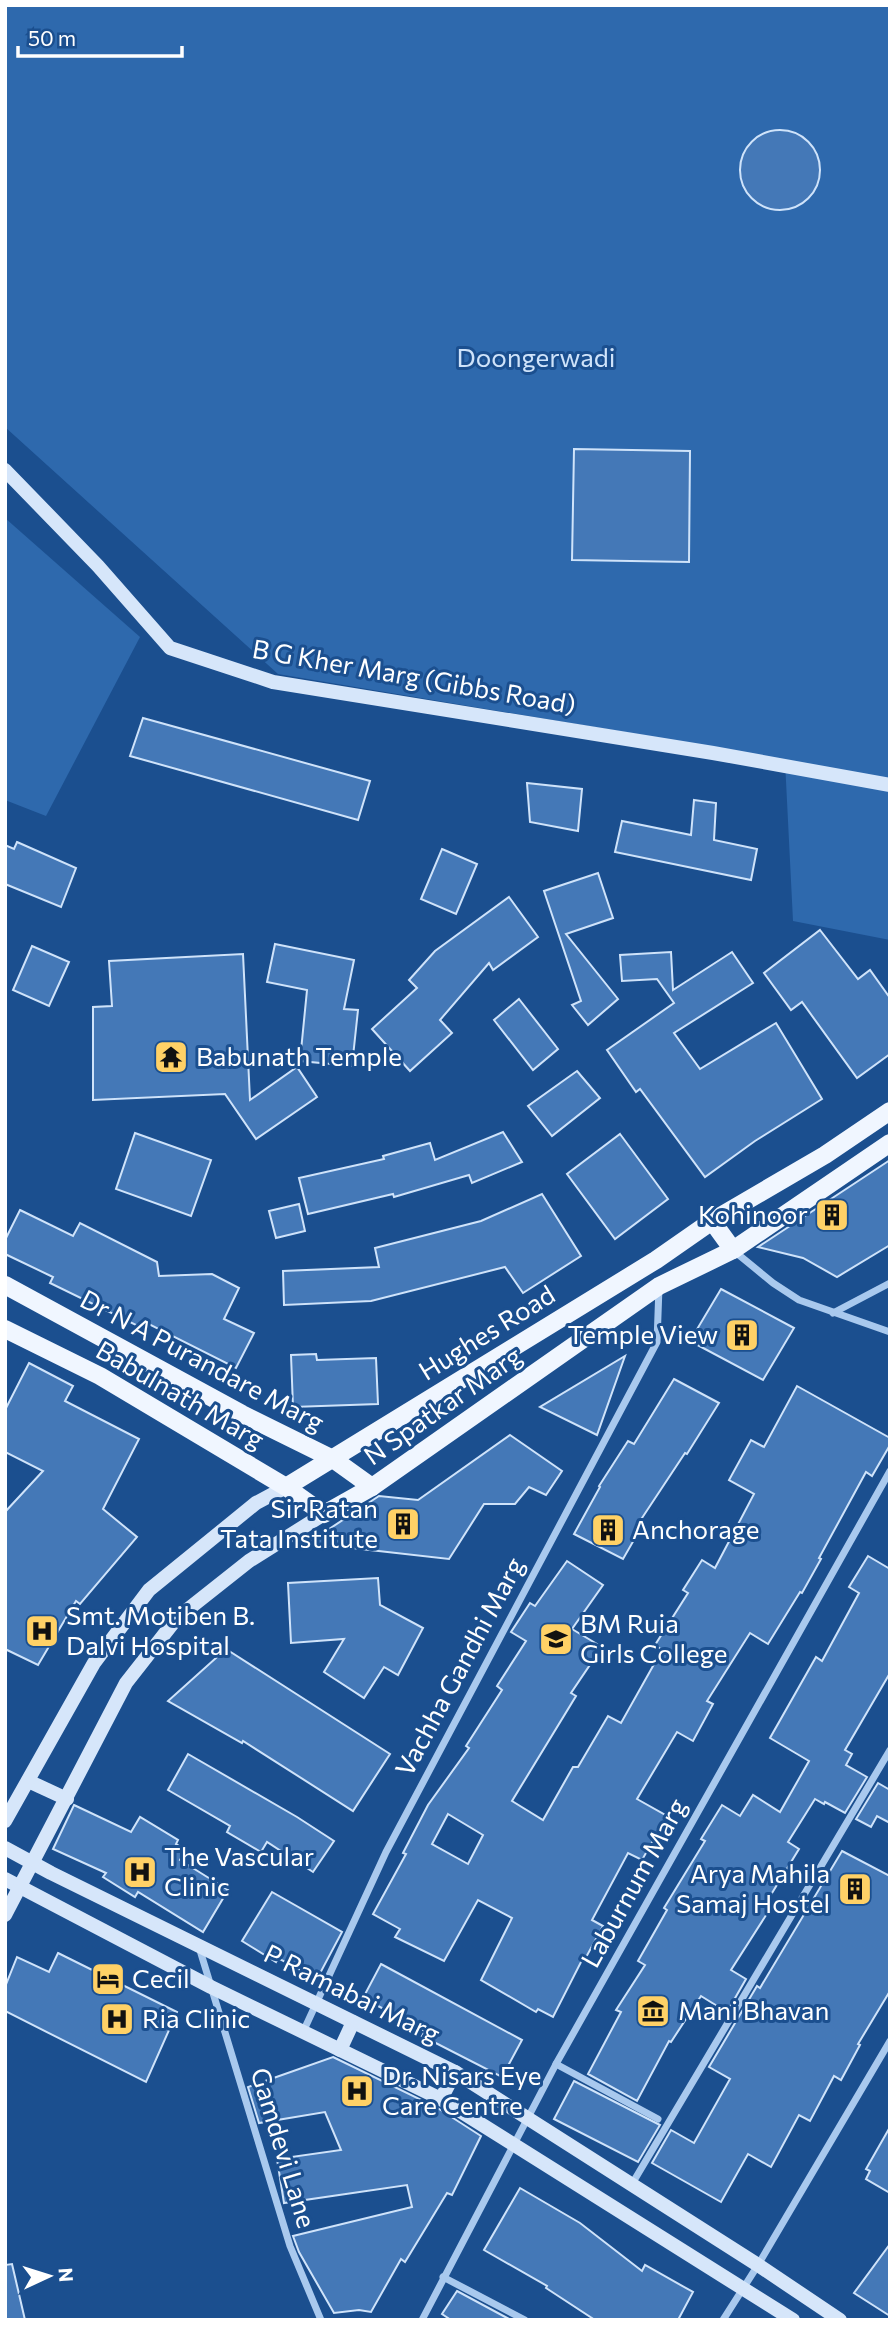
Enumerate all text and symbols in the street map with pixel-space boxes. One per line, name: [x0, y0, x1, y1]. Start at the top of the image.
scale bar: [18, 14, 182, 58]
text: 50 m: [28, 25, 76, 50]
park label: Doongerwadi: [457, 341, 615, 372]
street label: B G Kher Marg (Gibbs Road): [250, 632, 578, 719]
temple icon: Babunath Temple: [152, 1038, 190, 1076]
place label: Babunath Temple: [196, 1040, 402, 1071]
building icon: Kohinoor: [813, 1196, 851, 1234]
place label: Kohinoor: [698, 1198, 808, 1229]
street label: Hughes Road: [413, 1278, 560, 1386]
street label: Dr N A Purandare Marg: [76, 1282, 330, 1437]
building icon: Temple View: [723, 1316, 761, 1354]
place label: Temple View: [568, 1318, 718, 1349]
street label: Babulnath Marg: [91, 1333, 270, 1454]
street label: N Spatkar Marg: [357, 1339, 527, 1471]
place label: Sir Ratan Tata Institute: [220, 1492, 378, 1553]
building icon: Sir Ratan Tata Institute: [384, 1505, 422, 1543]
building icon: Anchorage: [589, 1511, 627, 1549]
place label: Anchorage: [632, 1513, 759, 1544]
street label: Vachha Gandhi Marg: [388, 1552, 529, 1781]
place label: Smt. Motiben B. Dalvi Hospital: [66, 1599, 255, 1660]
place label: BM Ruia Girls College: [580, 1607, 727, 1668]
hospital icon: Smt. Motiben B. Dalvi Hospital: [23, 1612, 61, 1650]
school or university icon: BM Ruia Girls College: [537, 1620, 575, 1658]
street label: Laburnum Marg: [573, 1792, 692, 1972]
place label: The Vascular Clinic: [164, 1840, 314, 1901]
hospital icon: The Vascular Clinic: [121, 1853, 159, 1891]
place label: Arya Mahila Samaj Hostel: [676, 1857, 830, 1918]
building icon: Arya Mahila Samaj Hostel: [836, 1870, 874, 1908]
street label: P Ramabai Marg: [260, 1937, 446, 2049]
hotel icon: Cecil: [89, 1960, 127, 1998]
place label: Cecil: [132, 1962, 190, 1993]
museum icon: Mani Bhavan: [634, 1992, 672, 2030]
place label: Mani Bhavan: [678, 1994, 829, 2025]
hospital icon: Ria Clinic: [98, 2000, 136, 2038]
place label: Ria Clinic: [142, 2002, 250, 2033]
place label: Dr. Nisars Eye Care Centre: [382, 2059, 542, 2120]
street label: Gamdevi Lane: [245, 2064, 324, 2231]
hospital icon: Dr. Nisars Eye Care Centre: [338, 2072, 376, 2110]
north arrow: [14, 2241, 84, 2311]
text: N: [54, 2267, 78, 2283]

